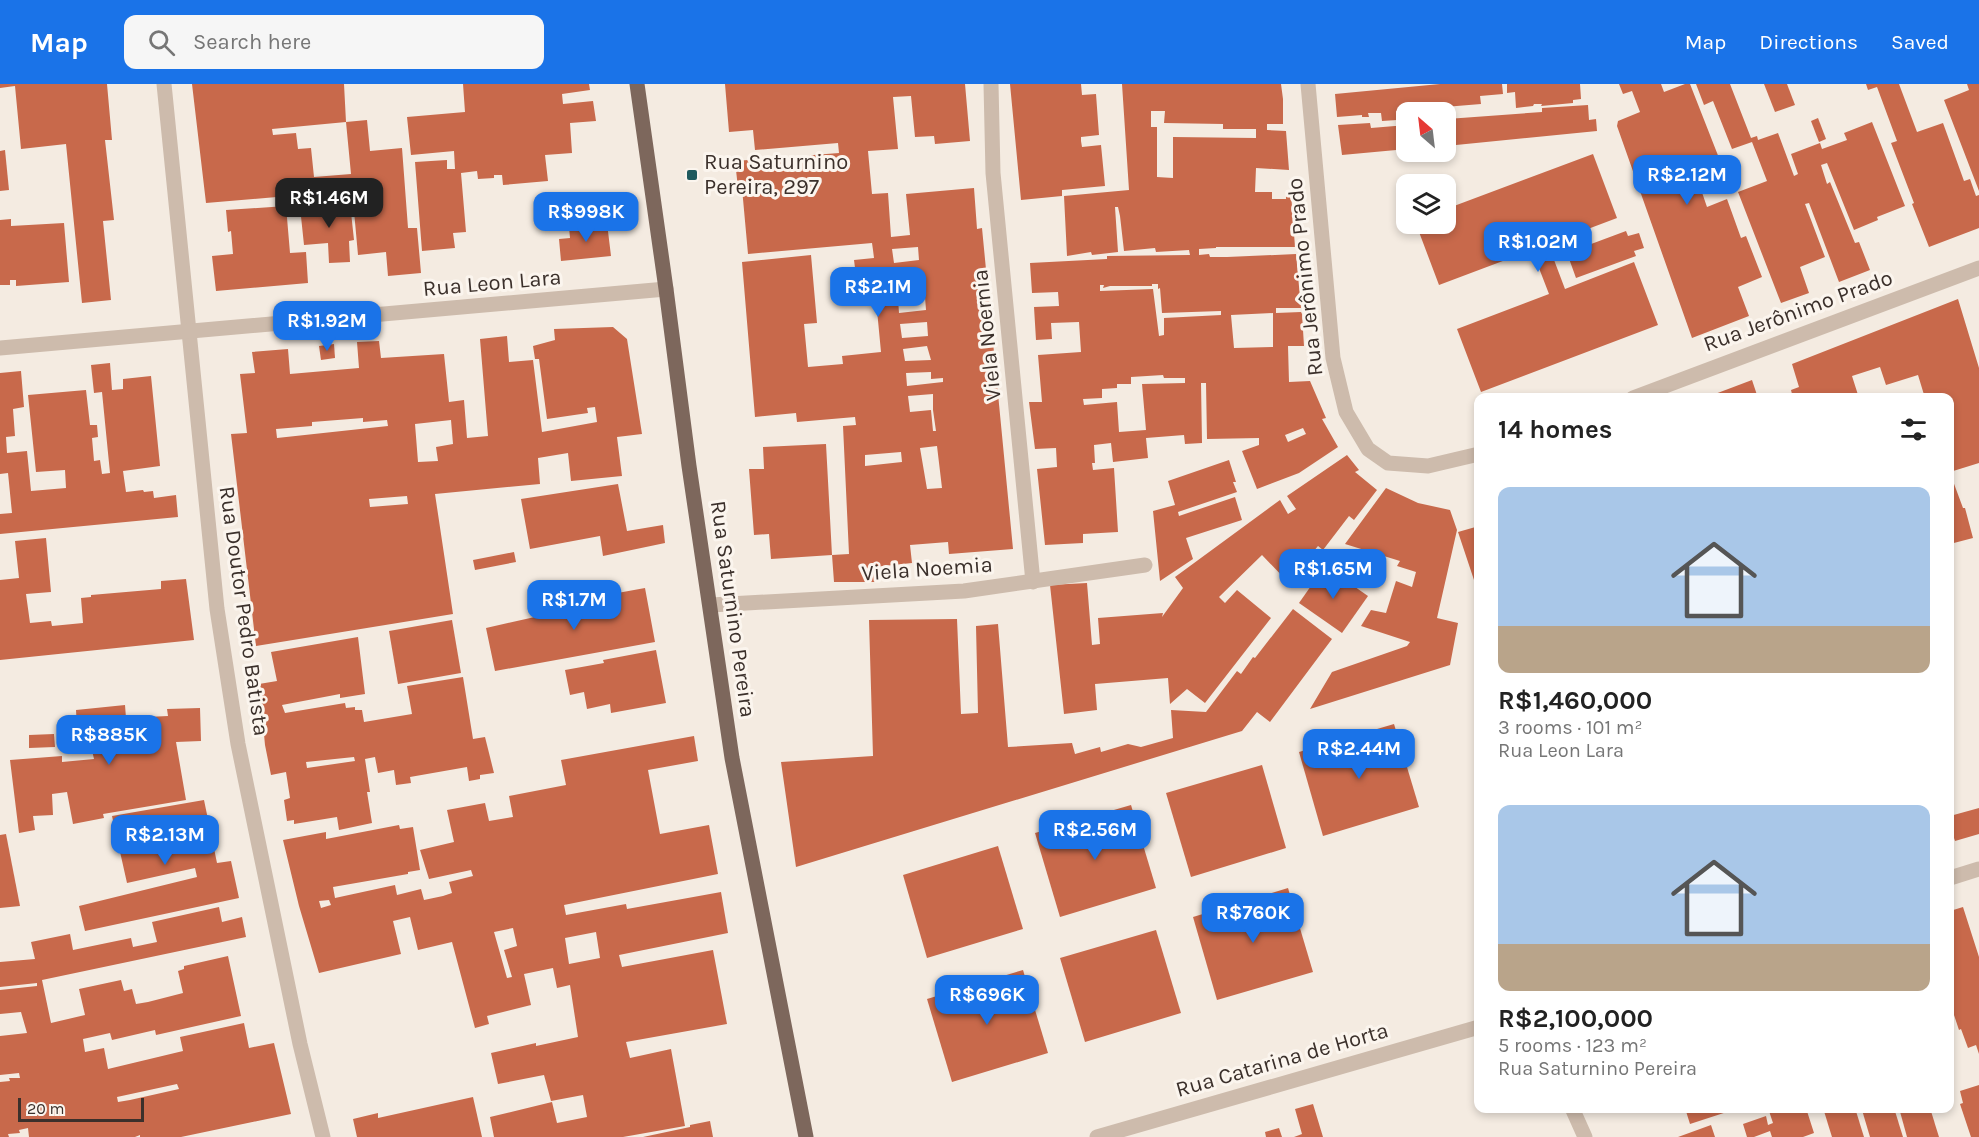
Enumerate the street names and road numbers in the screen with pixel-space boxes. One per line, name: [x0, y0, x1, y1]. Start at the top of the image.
street label: Rua Jerônimo Prado: [1282, 177, 1328, 377]
street label: Rua Leon Lara: [422, 264, 562, 302]
street label: Rua Jerônimo Prado: [1700, 265, 1896, 357]
street label: Viela Noernia: [967, 268, 1007, 402]
street label: Rua Doutor Pedro Batista: [214, 485, 274, 737]
street label: Rua Saturnino Pereira: [705, 499, 761, 719]
street label: Viela Noemia: [861, 551, 993, 587]
street label: Rua Catarina de Horta: [1173, 1017, 1391, 1103]

